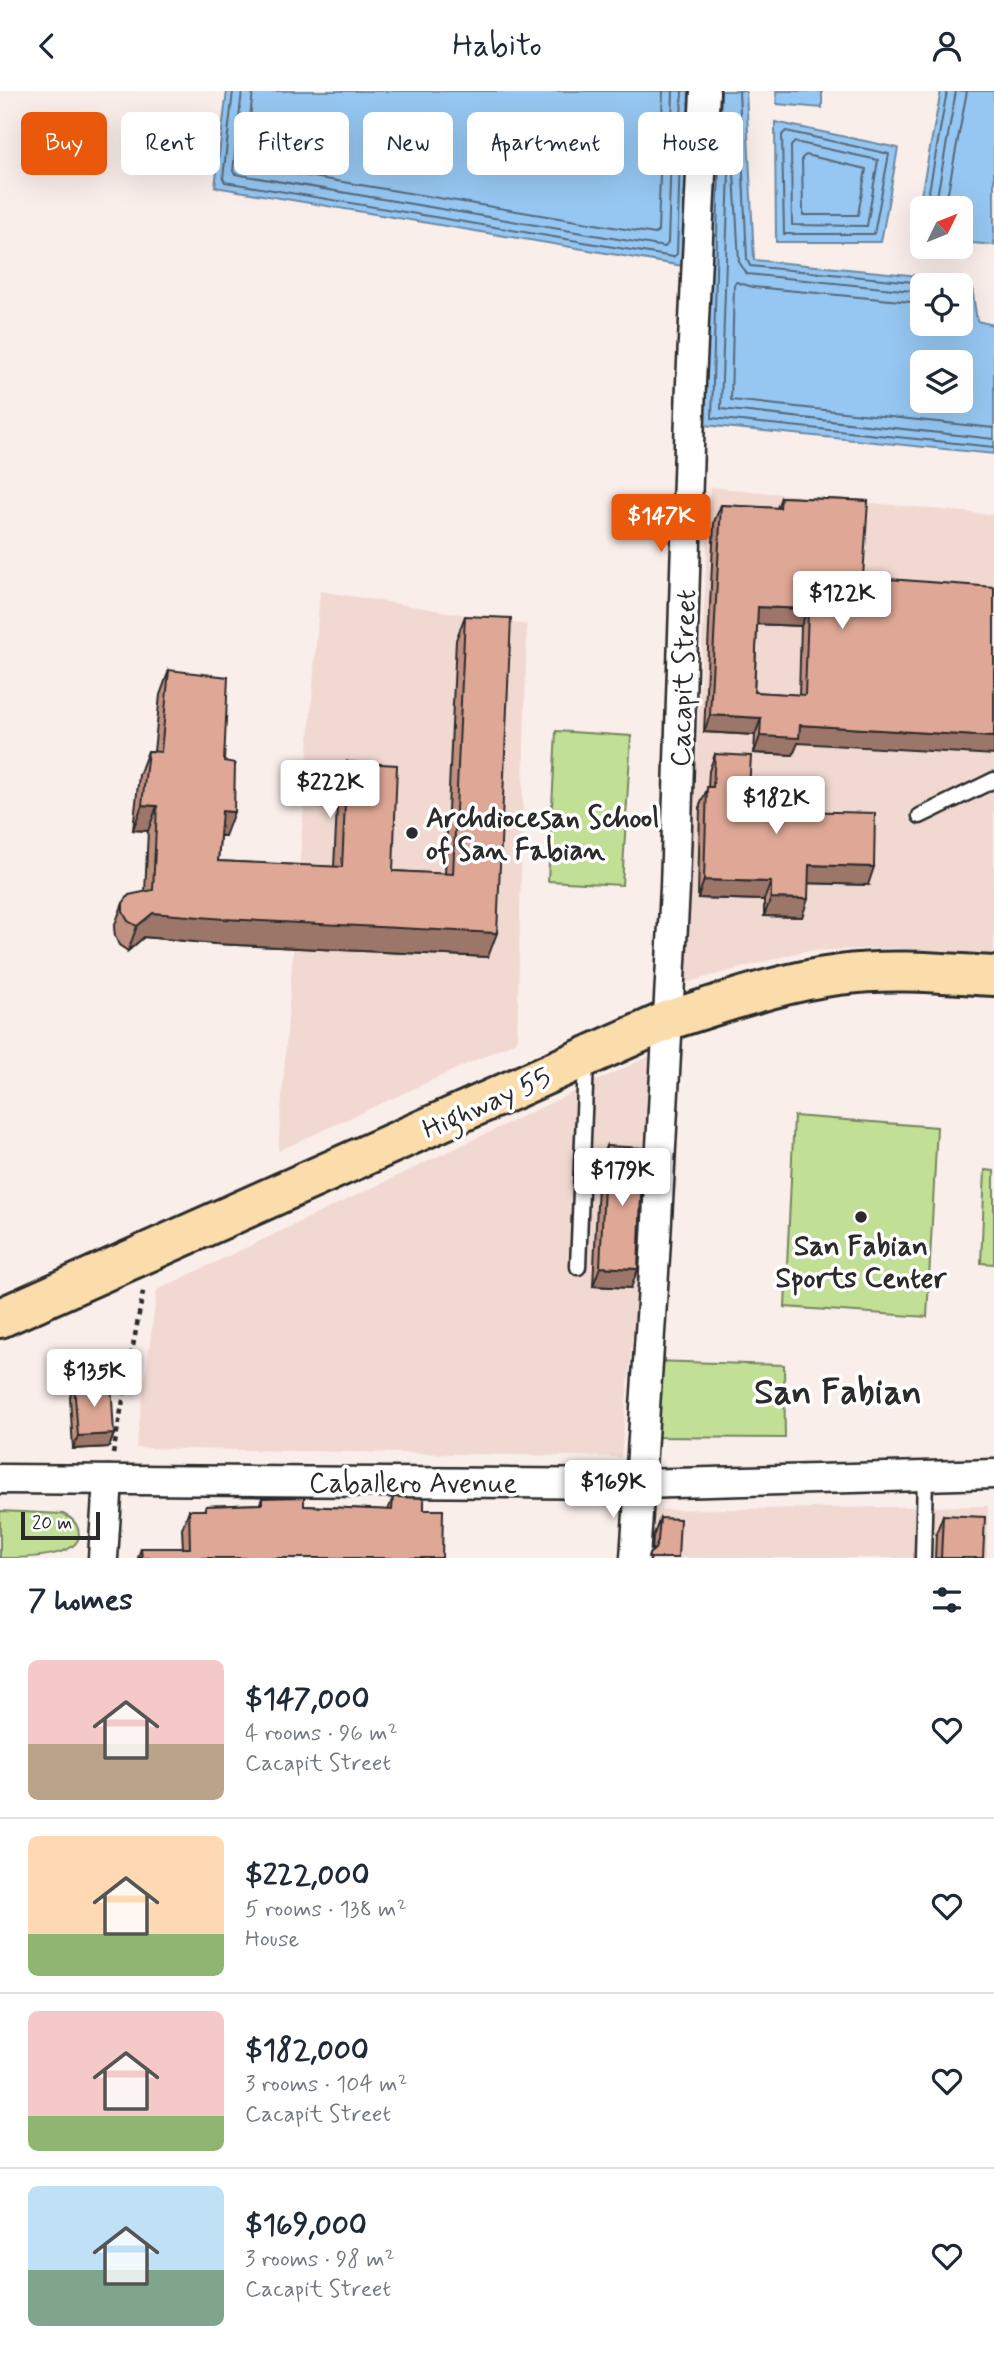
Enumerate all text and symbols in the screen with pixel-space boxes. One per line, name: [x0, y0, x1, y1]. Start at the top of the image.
text: Habito: [452, 25, 542, 67]
icon: back: [28, 27, 66, 65]
icon: person: [928, 27, 966, 65]
chip: Buy: [21, 112, 107, 175]
chip: Rent: [121, 112, 220, 175]
chip: Filters: [234, 112, 349, 175]
chip: New: [363, 112, 453, 175]
chip: Apartment: [467, 112, 624, 175]
chip: House: [638, 112, 743, 175]
north arrow: [910, 196, 973, 259]
map controls: [910, 196, 973, 413]
button: locate: [910, 273, 973, 336]
button: layers: [910, 350, 973, 413]
pin: $147K: [612, 495, 710, 554]
text: $147K: [628, 502, 694, 532]
pin: $122K: [793, 571, 891, 631]
text: $122K: [809, 579, 875, 609]
street label: Cacapit Street: [663, 589, 706, 768]
pin: $222K: [281, 761, 379, 820]
text: $222K: [297, 768, 363, 798]
pin: $182K: [727, 777, 825, 836]
text: $182K: [743, 784, 809, 814]
place label: Archdiocesan School of San Fabian: [426, 801, 659, 870]
marker: Archdiocesan School of San Fabian: [404, 825, 420, 841]
street label: Highway 55: [417, 1060, 558, 1152]
pin: $179K: [573, 1149, 671, 1208]
text: $179K: [590, 1156, 654, 1186]
marker: San Fabian Sports Center: [853, 1209, 869, 1225]
place label: San Fabian Sports Center: [776, 1229, 947, 1298]
pin: $135K: [45, 1349, 143, 1409]
text: $135K: [63, 1357, 125, 1387]
district label: San Fabian: [754, 1370, 922, 1416]
pin: $169K: [564, 1461, 662, 1520]
street label: Caballero Avenue: [309, 1466, 517, 1503]
text: $169K: [581, 1468, 645, 1498]
scale bar: [21, 1509, 100, 1541]
text: 20 m: [32, 1511, 72, 1536]
text: 7 homes: [28, 1581, 133, 1620]
icon: filters: [928, 1581, 966, 1619]
text: $147,000: [245, 1680, 369, 1719]
icon: home: [84, 1688, 168, 1772]
icon: heart: [928, 1711, 966, 1749]
text: 4 rooms · 96 m²: [245, 1719, 398, 1749]
text: Cacapit Street: [245, 1749, 391, 1779]
text: $222,000: [245, 1856, 370, 1895]
icon: home: [84, 1864, 168, 1948]
icon: heart: [928, 1887, 966, 1925]
text: 5 rooms · 138 m²: [245, 1895, 407, 1925]
text: House: [245, 1925, 299, 1955]
text: $182,000: [245, 2031, 369, 2070]
icon: home: [84, 2039, 168, 2123]
icon: heart: [928, 2062, 966, 2100]
text: 3 rooms · 104 m²: [245, 2070, 408, 2100]
text: Cacapit Street: [245, 2100, 391, 2130]
text: $169,000: [245, 2206, 367, 2245]
icon: home: [84, 2214, 168, 2298]
icon: heart: [928, 2237, 966, 2275]
text: 3 rooms · 98 m²: [245, 2245, 395, 2275]
text: Cacapit Street: [245, 2275, 391, 2305]

